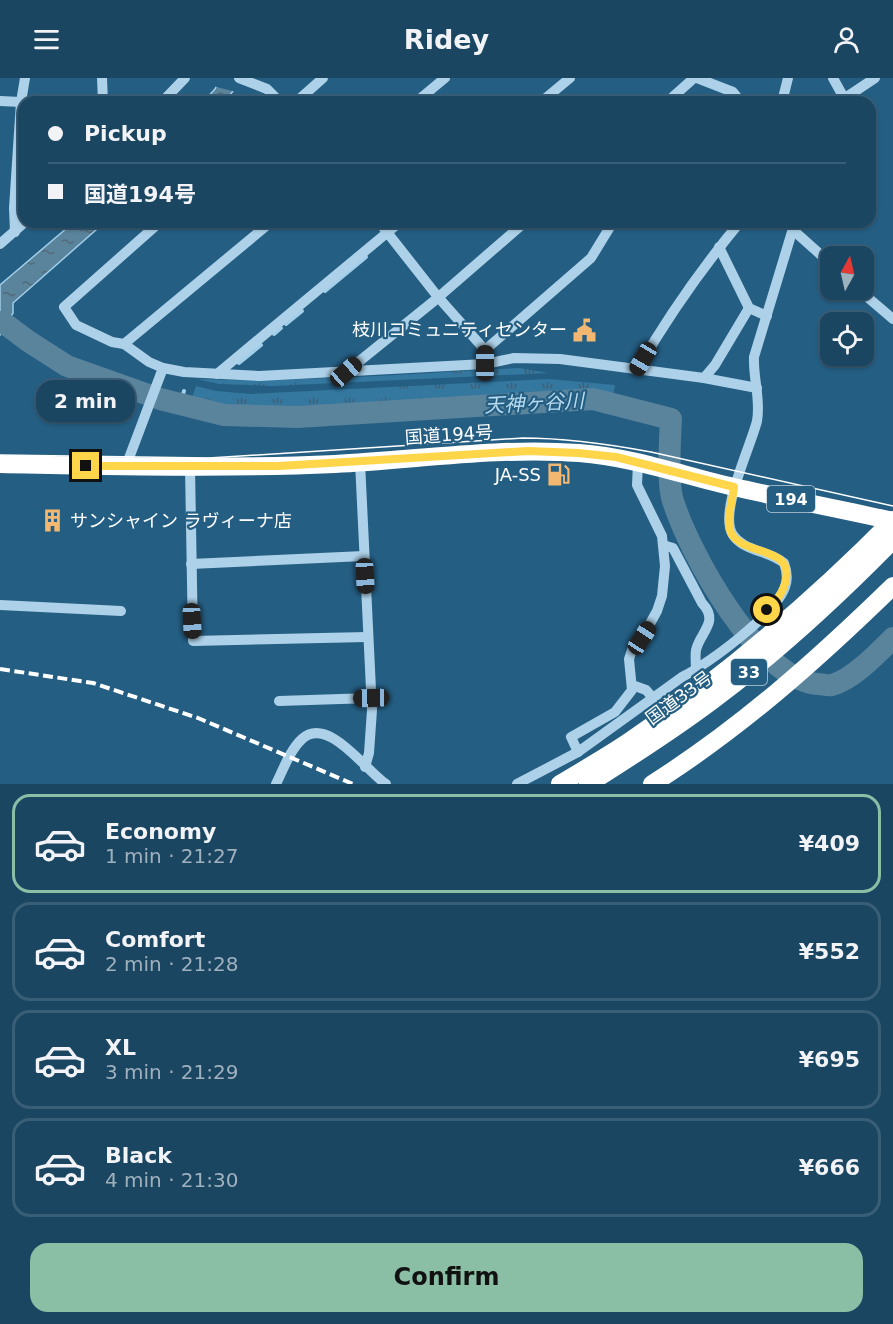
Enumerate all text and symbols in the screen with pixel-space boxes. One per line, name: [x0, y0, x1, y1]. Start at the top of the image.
icon: menu: [30, 23, 63, 56]
icon: person: [830, 23, 863, 56]
text: Ridey: [404, 24, 489, 55]
text: Pickup: [84, 121, 167, 146]
text: 国道194号: [84, 182, 196, 207]
north arrow: [820, 246, 874, 300]
map controls: [820, 246, 874, 366]
button: locate: [820, 312, 874, 366]
public building icon: 枝川コミュニティセンター: [572, 317, 598, 343]
place label: 枝川コミュニティセンター: [352, 319, 567, 340]
car: [626, 339, 660, 379]
car: [476, 345, 494, 381]
car: [327, 353, 365, 391]
callout: 2 min: [36, 379, 136, 421]
water label: 天神ヶ谷川: [483, 388, 587, 418]
text: 2 min: [54, 389, 117, 413]
street label: 国道194号: [404, 421, 494, 448]
route end: [72, 452, 99, 479]
fuel station icon: JA-SS: [546, 462, 572, 488]
place label: JA-SS: [494, 464, 541, 485]
road number: 194: [767, 486, 815, 512]
building icon: サンシャイン ラヴィーナ店: [39, 508, 65, 534]
place label: サンシャイン ラヴィーナ店: [70, 510, 292, 531]
car: [355, 558, 375, 594]
route start: [753, 596, 780, 623]
car: [182, 603, 202, 639]
car: [625, 618, 659, 658]
road number: 33: [731, 659, 767, 685]
street label: 国道33号: [641, 666, 716, 729]
car: [353, 689, 389, 707]
icon: car: [33, 817, 87, 871]
text: Economy: [105, 819, 216, 844]
text: ¥409: [799, 831, 860, 856]
text: 1 min · 21:27: [105, 844, 239, 868]
icon: car: [33, 925, 87, 979]
text: Comfort: [105, 927, 205, 952]
text: ¥552: [799, 939, 860, 964]
text: 2 min · 21:28: [105, 952, 239, 976]
icon: car: [33, 1033, 87, 1087]
text: XL: [105, 1035, 136, 1060]
text: ¥695: [799, 1047, 860, 1072]
text: 3 min · 21:29: [105, 1060, 239, 1084]
icon: car: [33, 1141, 87, 1195]
text: Black: [105, 1143, 172, 1168]
text: ¥666: [799, 1155, 860, 1180]
text: 4 min · 21:30: [105, 1168, 239, 1192]
button: Confirm: [30, 1243, 863, 1312]

